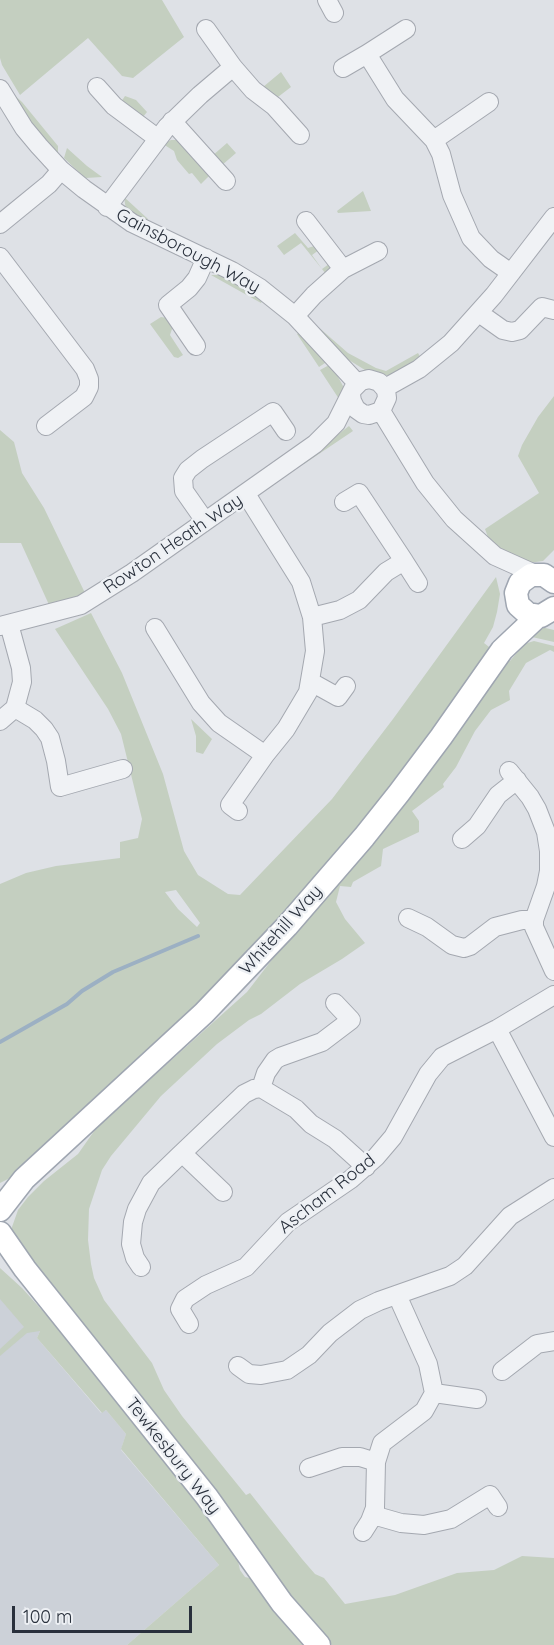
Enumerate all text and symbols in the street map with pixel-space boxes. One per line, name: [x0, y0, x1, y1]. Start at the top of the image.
street label: Gainsborough Way: [112, 204, 264, 298]
street label: Rowton Heath Way: [99, 489, 247, 599]
street label: Whitehill Way: [235, 881, 327, 979]
street label: Ascham Road: [274, 1150, 380, 1238]
street label: Tewkesbury Way: [121, 1393, 225, 1519]
scale bar: [15, 1594, 195, 1632]
text: 100 m: [23, 1605, 72, 1628]

